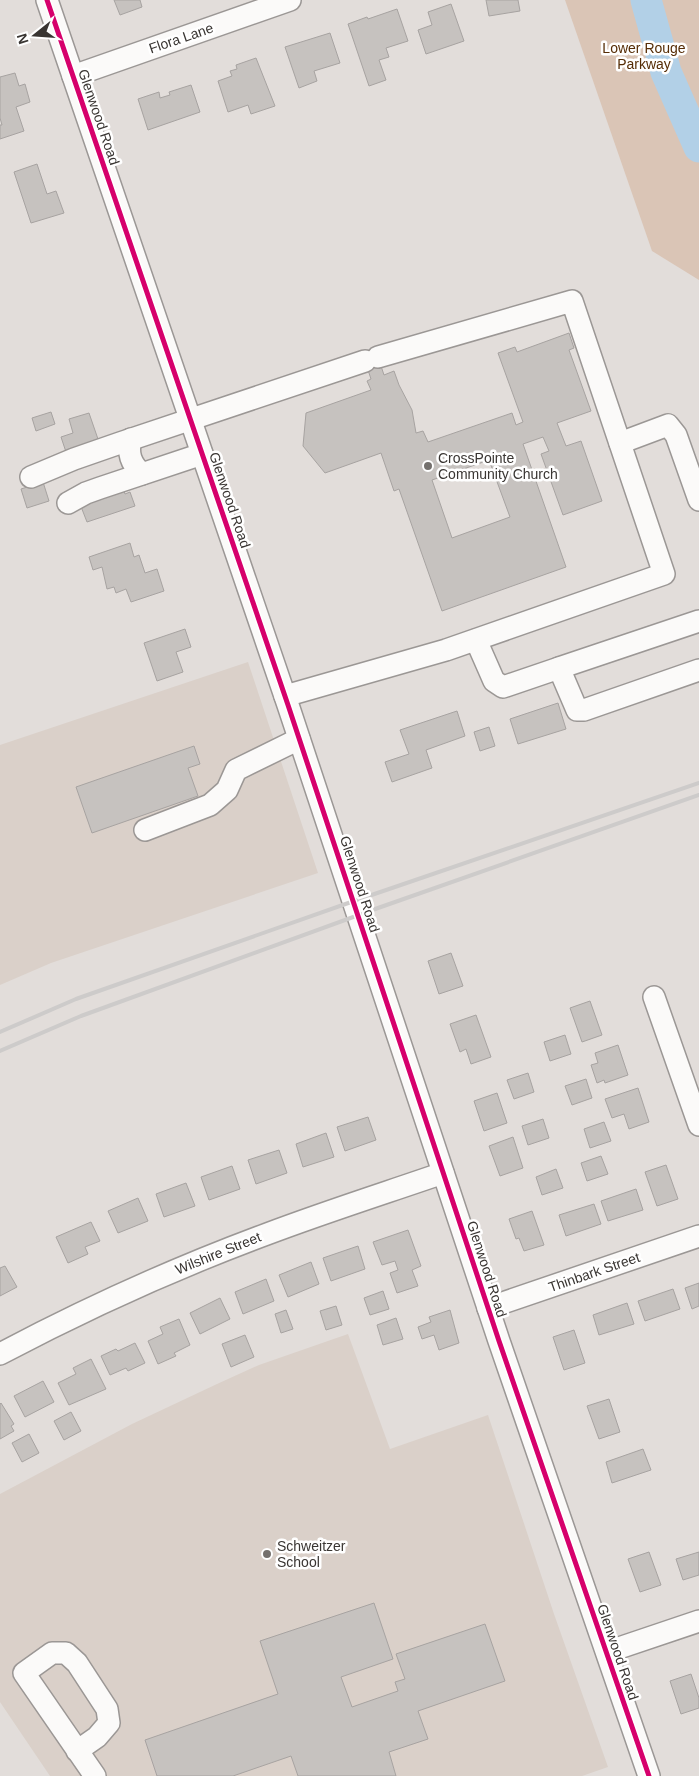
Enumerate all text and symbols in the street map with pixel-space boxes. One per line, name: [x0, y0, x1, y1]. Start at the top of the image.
north arrow: [10, 10, 60, 60]
street label: Flora Lane: [147, 19, 215, 56]
text: N: [13, 32, 32, 46]
park label: Lower Rouge Parkway: [602, 40, 686, 72]
street label: Glenwood Road: [75, 67, 123, 167]
street label: Glenwood Road: [206, 450, 254, 550]
place label: CrossPointe Community Church: [438, 450, 558, 482]
marker: CrossPointe Community Church: [422, 460, 434, 472]
street label: Glenwood Road: [337, 834, 383, 934]
street label: Glenwood Road: [464, 1219, 510, 1319]
street label: Wilshire Street: [173, 1228, 263, 1277]
street label: Thinbark Street: [546, 1249, 642, 1295]
place label: Schweitzer School: [277, 1538, 346, 1570]
marker: Schweitzer School: [261, 1548, 273, 1560]
street label: Glenwood Road: [594, 1602, 642, 1702]

